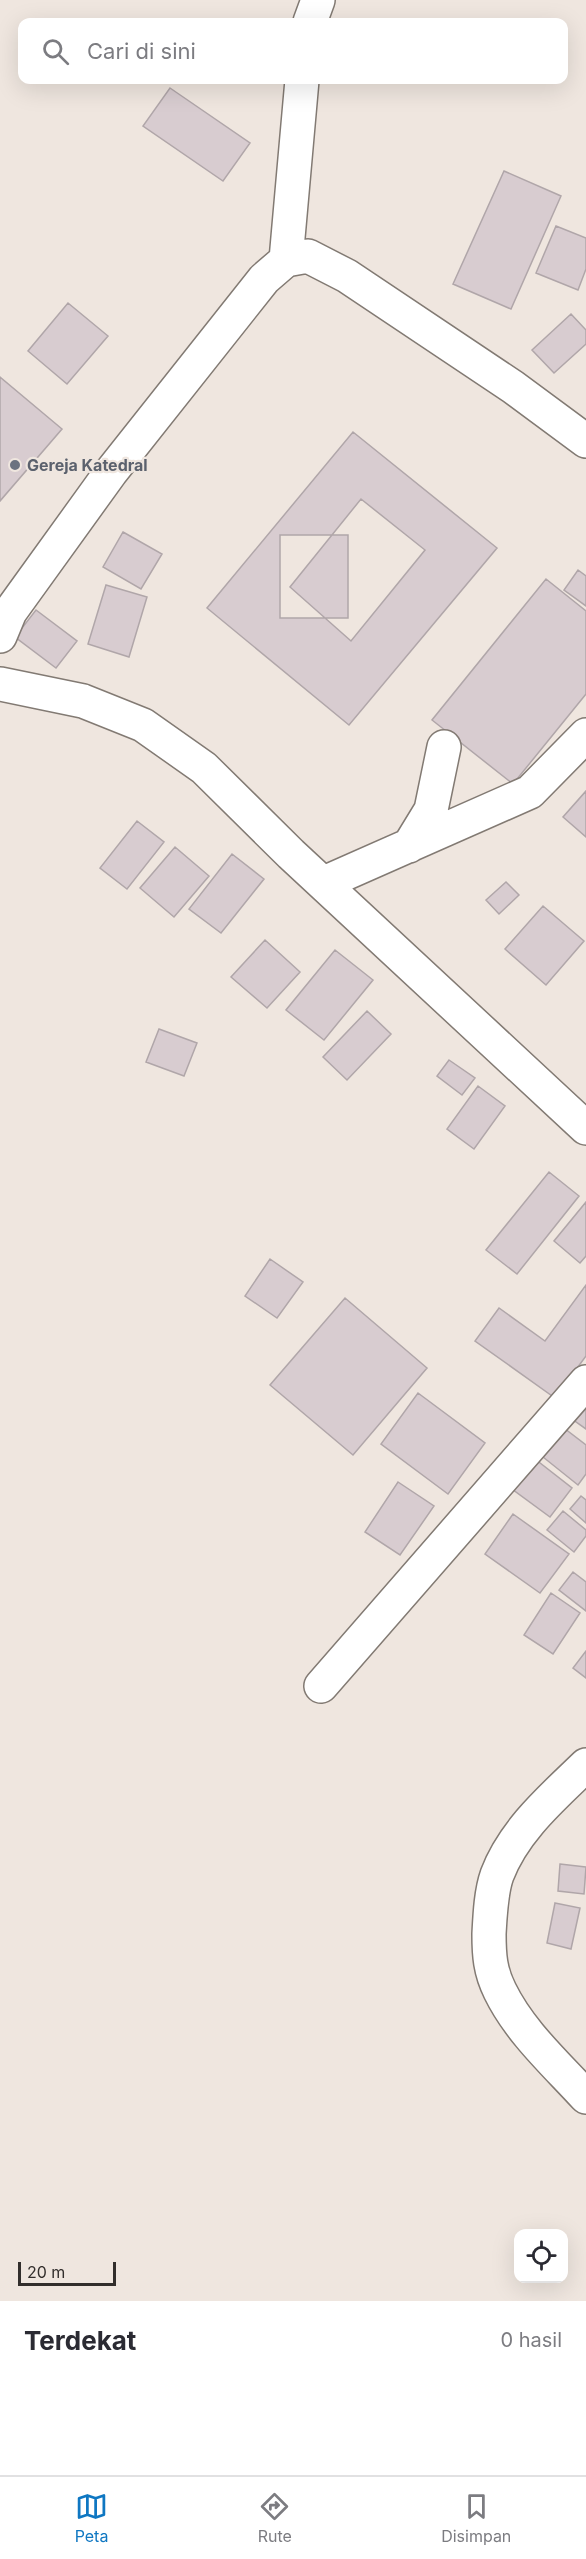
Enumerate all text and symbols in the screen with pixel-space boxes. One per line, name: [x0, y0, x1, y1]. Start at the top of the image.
search box: [18, 18, 568, 84]
icon: search: [39, 35, 72, 68]
text: Cari di sini: [87, 38, 196, 64]
place label: Gereja Katedral: [27, 455, 148, 475]
marker: Gereja Katedral: [8, 458, 22, 472]
map controls: [514, 2229, 568, 2283]
button: locate: [514, 2229, 568, 2283]
scale bar: [18, 2259, 116, 2286]
text: 20 m: [27, 2262, 65, 2282]
text: Terdekat: [24, 2325, 136, 2356]
text: 0 hasil: [500, 2328, 562, 2352]
tab: Peta: [75, 2490, 108, 2546]
tab: Rute: [258, 2490, 292, 2546]
tab: Disimpan: [441, 2490, 511, 2546]

